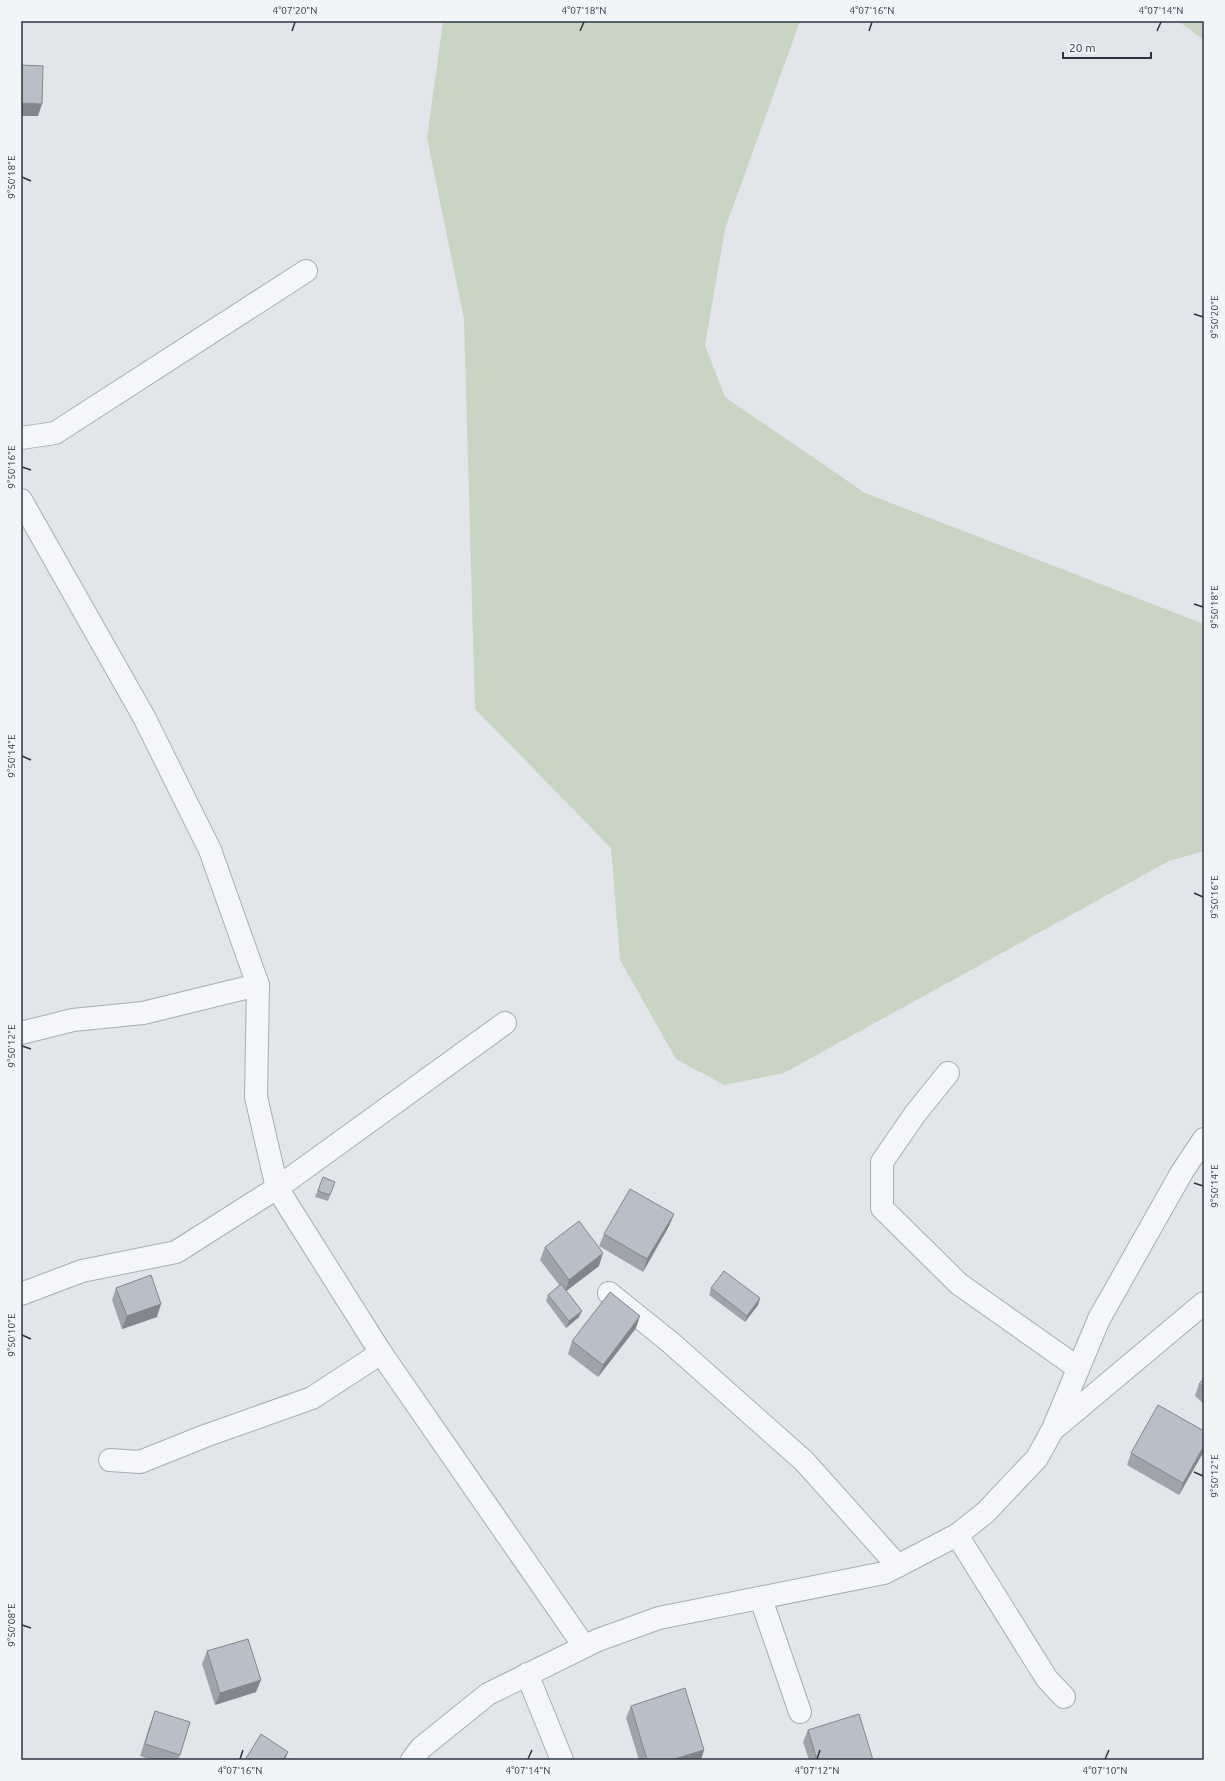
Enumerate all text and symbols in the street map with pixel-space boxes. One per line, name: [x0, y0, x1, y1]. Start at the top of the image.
text: 4°07'20"N: [273, 5, 317, 16]
text: 4°07'18"N: [562, 5, 606, 16]
text: 4°07'16"N: [850, 5, 894, 16]
text: 4°07'14"N: [1139, 5, 1183, 16]
scale bar: [1063, 34, 1151, 60]
text: 20 m: [1069, 41, 1096, 54]
text: 9°50'18"E: [6, 155, 17, 199]
text: 9°50'20"E: [1209, 295, 1220, 339]
text: 9°50'16"E: [6, 445, 17, 489]
text: 9°50'18"E: [1209, 585, 1220, 629]
text: 9°50'14"E: [6, 734, 17, 778]
text: 9°50'16"E: [1209, 875, 1220, 919]
text: 9°50'12"E: [6, 1024, 17, 1068]
text: 9°50'14"E: [1209, 1164, 1220, 1208]
text: 9°50'10"E: [6, 1313, 17, 1357]
text: 9°50'12"E: [1209, 1454, 1220, 1498]
text: 9°50'08"E: [6, 1603, 17, 1647]
text: 4°07'16"N: [218, 1765, 262, 1776]
text: 4°07'14"N: [506, 1765, 550, 1776]
text: 4°07'12"N: [795, 1765, 839, 1776]
text: 4°07'10"N: [1083, 1765, 1127, 1776]

